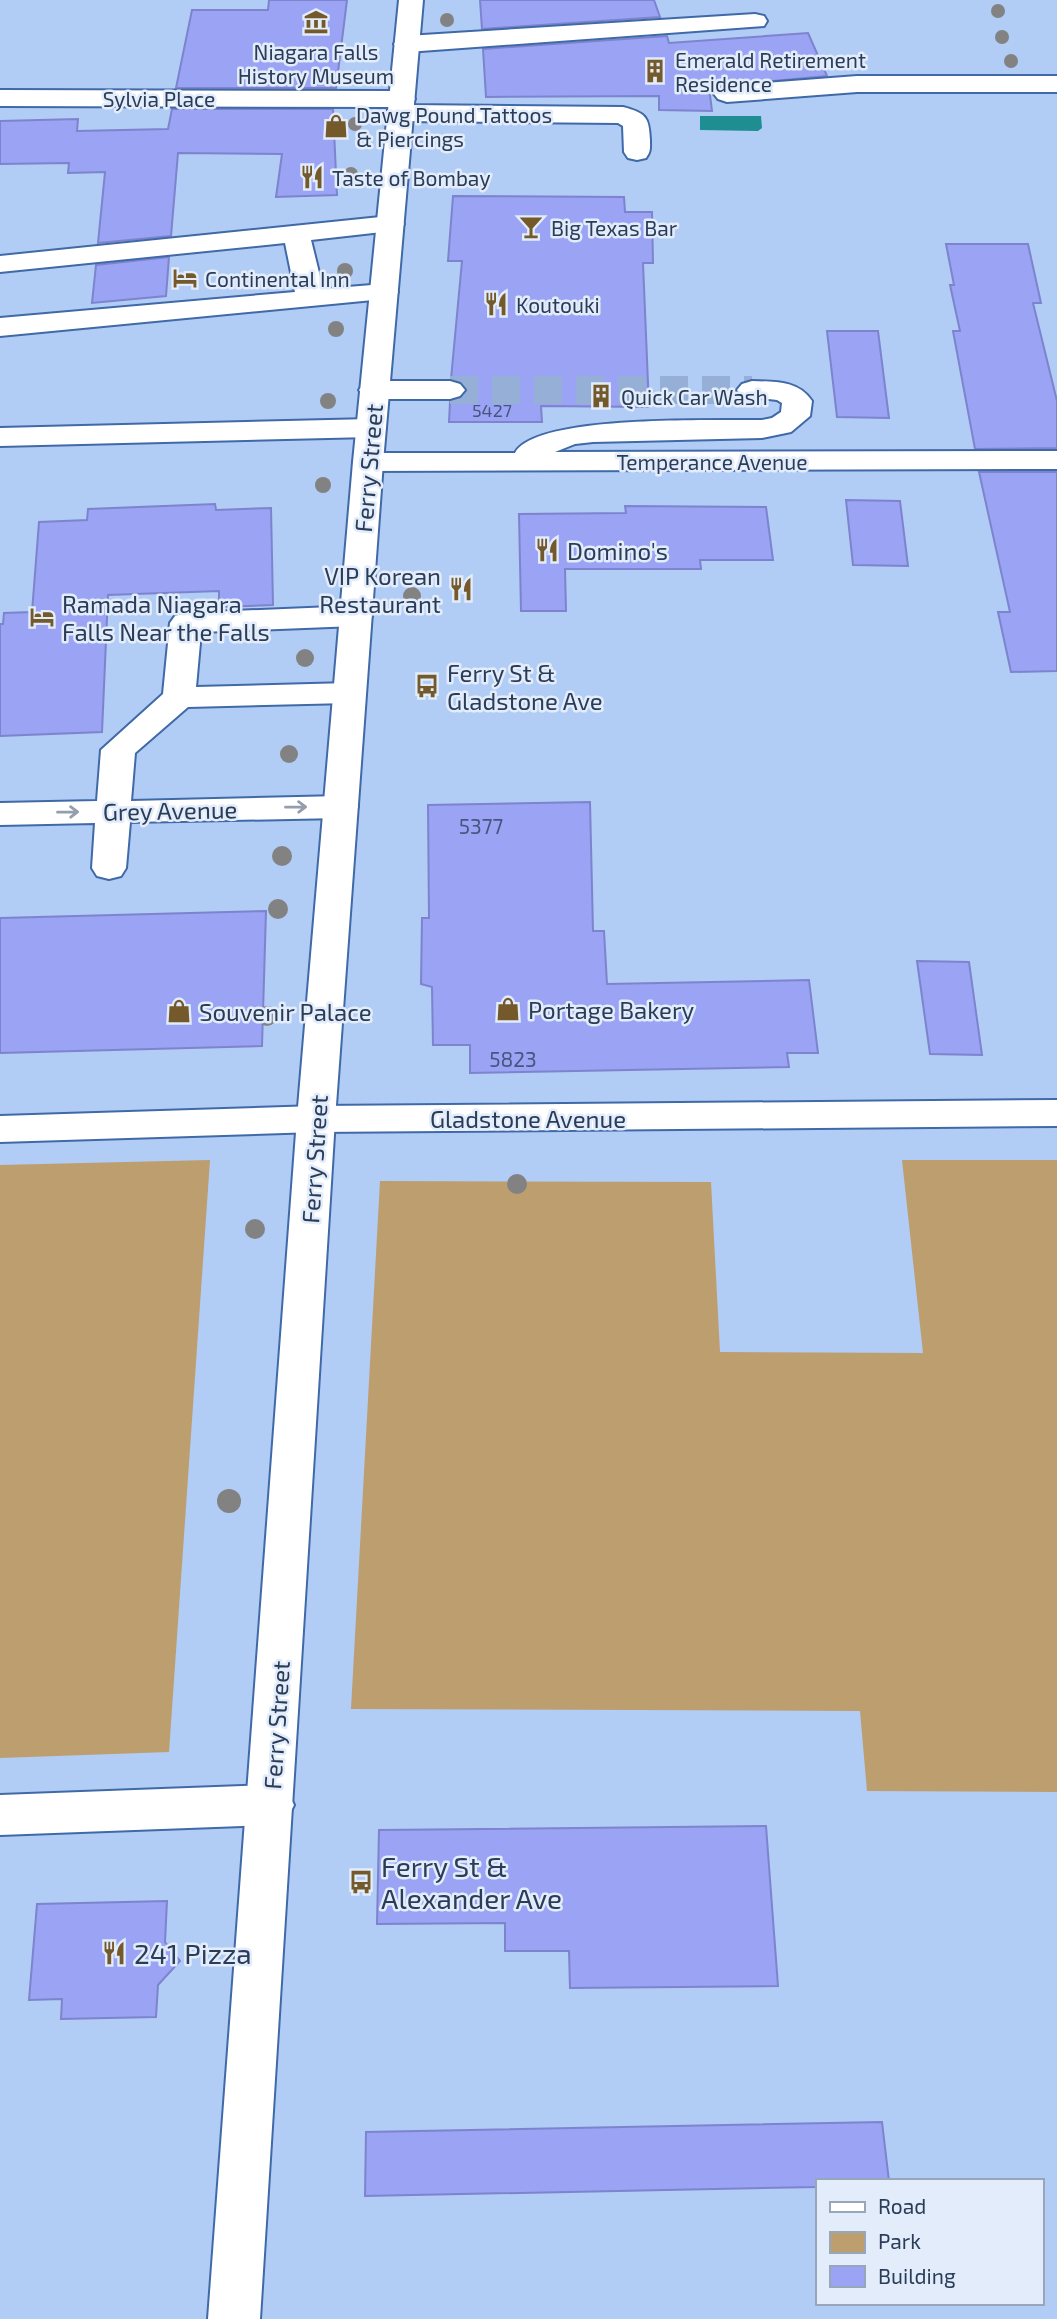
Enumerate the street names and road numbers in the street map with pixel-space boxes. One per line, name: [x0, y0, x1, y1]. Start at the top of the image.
street label: Sylvia Place: [103, 86, 215, 111]
street label: Ferry Street: [348, 403, 388, 533]
street label: Temperance Avenue: [616, 449, 808, 474]
street label: Grey Avenue: [102, 794, 238, 826]
street label: Ferry Street: [295, 1094, 333, 1224]
street label: Gladstone Avenue: [430, 1104, 626, 1133]
street label: Ferry Street: [257, 1660, 295, 1790]

